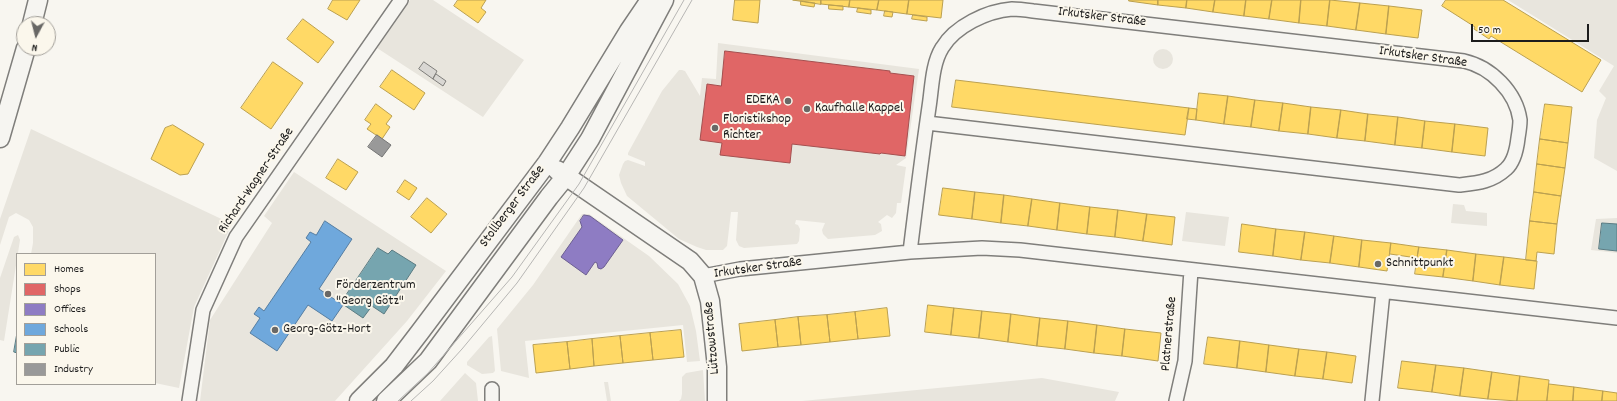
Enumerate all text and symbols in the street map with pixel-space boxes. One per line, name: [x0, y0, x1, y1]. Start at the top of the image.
street label: Irkutsker Straße: [1057, 4, 1147, 32]
north arrow: [16, 16, 56, 56]
scale bar: [1473, 16, 1591, 42]
text: 50 m: [1478, 22, 1501, 39]
text: N: [31, 39, 38, 55]
street label: Irkutsker Straße: [1378, 44, 1468, 72]
place label: EDEKA: [746, 93, 780, 109]
marker: EDEKA: [783, 96, 793, 106]
place label: Kaufhalle Kappel: [815, 101, 903, 117]
marker: Kaufhalle Kappel: [802, 104, 812, 114]
place label: Floristikshop Richter: [723, 112, 791, 144]
marker: Floristikshop Richter: [710, 123, 720, 133]
street label: Richard-Wagner-Straße: [215, 125, 299, 237]
street label: Stollberger Straße: [477, 163, 549, 251]
legend: [16, 253, 156, 385]
street label: Irkutsker Straße: [713, 255, 803, 283]
place label: Schnittpunkt: [1386, 256, 1453, 272]
marker: Schnittpunkt: [1373, 259, 1383, 269]
text: Homes: [54, 261, 84, 278]
place label: Förderzentrum "Georg Götz": [336, 278, 416, 310]
text: Shops: [54, 281, 81, 298]
marker: Förderzentrum "Georg Götz": [323, 289, 333, 299]
street label: Platnerstraße: [1158, 296, 1182, 372]
text: Offices: [54, 301, 86, 318]
street label: Lützowstraße: [701, 301, 725, 375]
text: Schools: [54, 321, 88, 338]
place label: Georg-Götz-Hort: [283, 322, 371, 338]
marker: Georg-Götz-Hort: [270, 325, 280, 335]
text: Public: [54, 341, 80, 358]
text: Industry: [54, 361, 93, 378]

